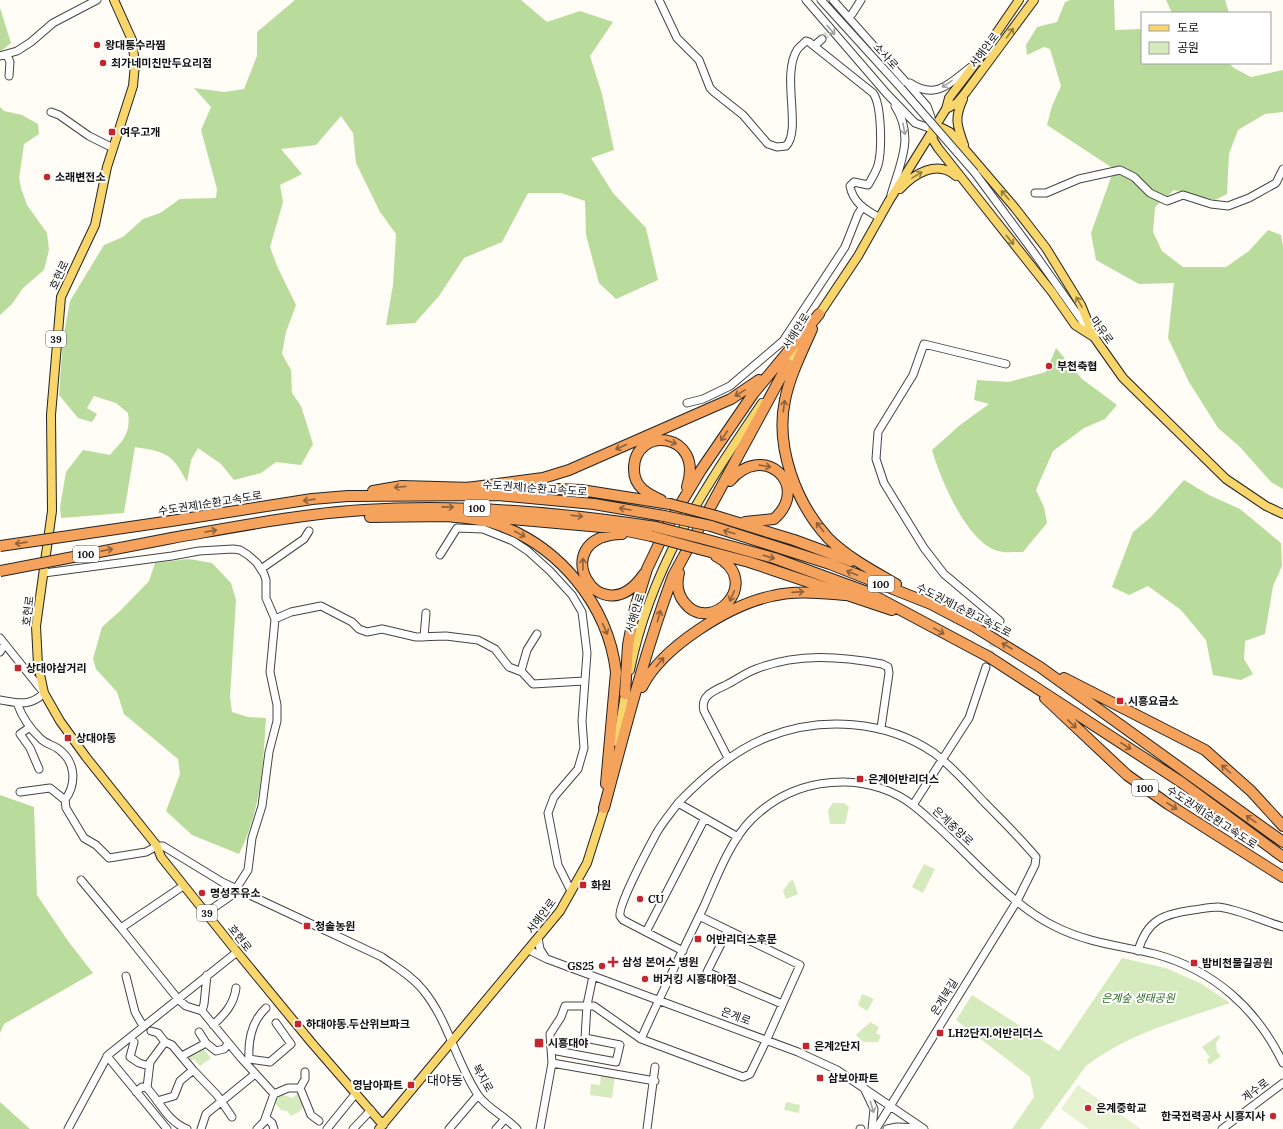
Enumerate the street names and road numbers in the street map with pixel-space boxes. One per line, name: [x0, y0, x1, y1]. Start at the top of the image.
street label: 서해안로: [966, 30, 1002, 70]
street label: 소사로: [871, 40, 901, 72]
street label: 호현로: [46, 258, 72, 292]
street label: 서해안로: [779, 310, 813, 352]
street label: 마유로: [1087, 314, 1117, 346]
road number: 39: [46, 331, 66, 347]
street label: 수도권제1순환고속도로: [482, 477, 588, 499]
street label: 수도권제1순환고속도로: [157, 488, 263, 518]
road number: 100: [464, 500, 490, 516]
road number: 100: [73, 546, 99, 562]
road number: 100: [868, 576, 894, 592]
street label: 수도권제1순환고속도로: [914, 580, 1014, 640]
street label: 서해안로: [622, 592, 648, 634]
street label: 호현로: [19, 595, 37, 627]
road number: 100: [1132, 780, 1158, 796]
street label: 수도권제1순환고속도로: [1164, 782, 1260, 852]
street label: 은계중앙로: [930, 804, 976, 848]
street label: 서해안로: [523, 896, 559, 936]
road number: 39: [197, 905, 217, 921]
street label: 호현로: [225, 922, 255, 954]
street label: 은계북길: [927, 976, 961, 1018]
street label: 은계로: [719, 1004, 753, 1028]
street label: 복지로: [470, 1061, 496, 1095]
street label: 계수로: [1239, 1075, 1271, 1105]

